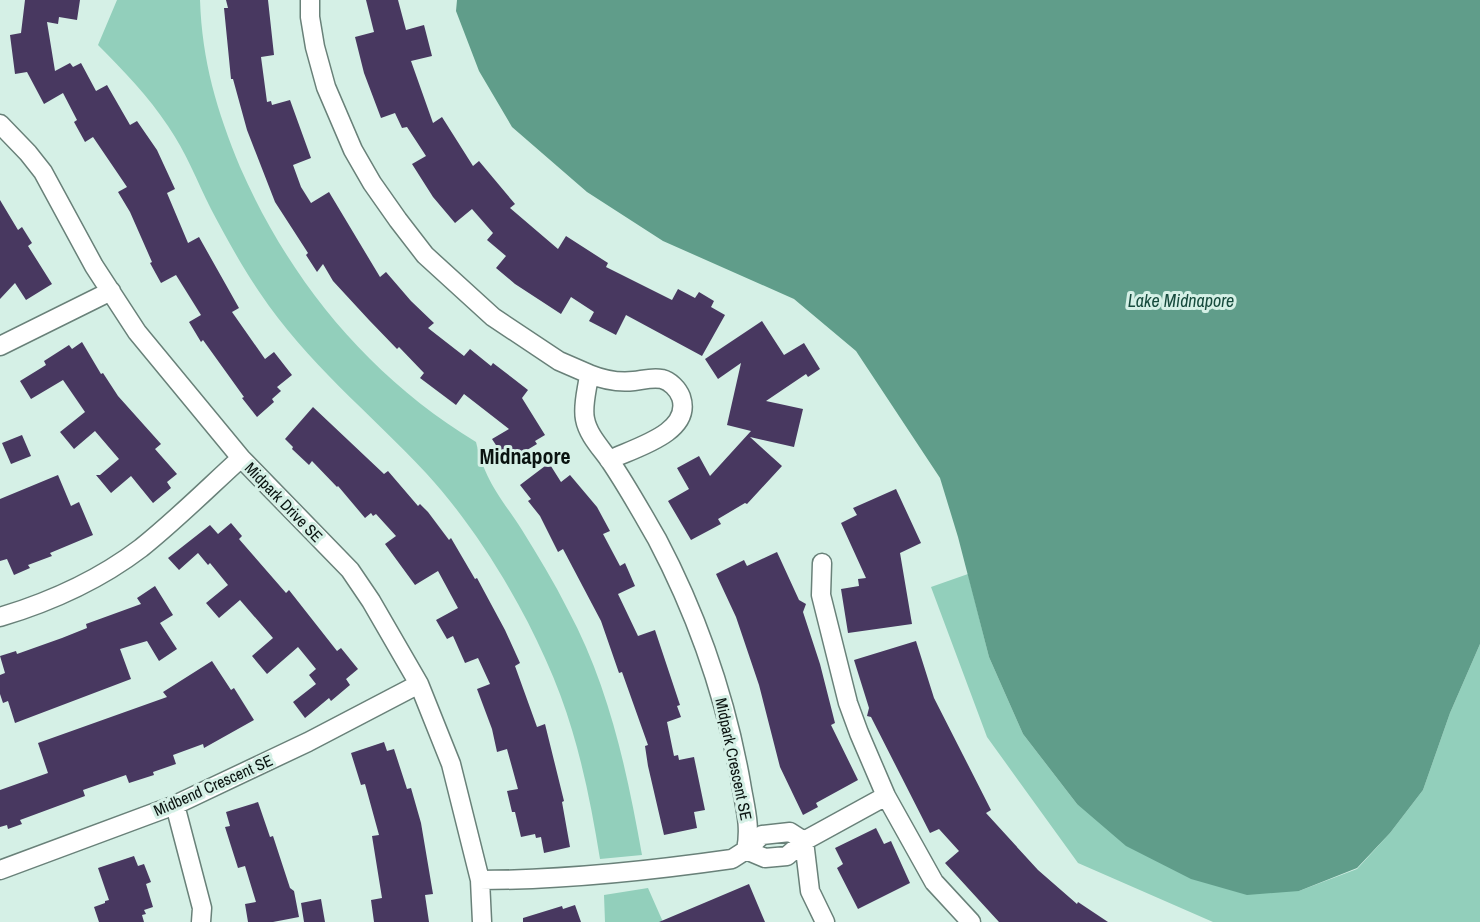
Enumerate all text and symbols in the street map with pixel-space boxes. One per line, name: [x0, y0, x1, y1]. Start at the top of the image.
water label: Lake Midnapore: [1128, 288, 1234, 313]
district label: Midnapore: [479, 441, 571, 471]
street label: Midpark Drive SE: [240, 457, 328, 547]
street label: Midpark Crescent SE: [710, 696, 758, 822]
street label: Midbend Crescent SE: [150, 749, 276, 821]

